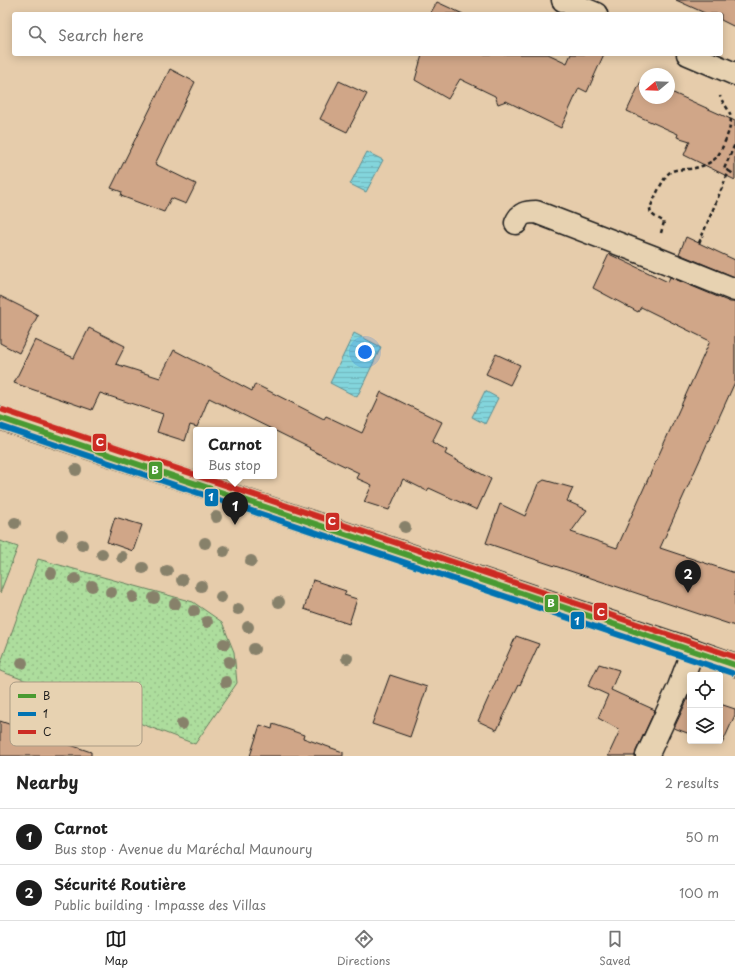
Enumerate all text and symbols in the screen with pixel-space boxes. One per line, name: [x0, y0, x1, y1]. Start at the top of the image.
search box: [12, 12, 723, 56]
icon: search: [26, 23, 48, 45]
text: Search here: [58, 23, 144, 46]
north arrow: [639, 68, 675, 104]
your location: [355, 342, 375, 362]
popup: [193, 427, 277, 479]
text: Carnot: [208, 432, 262, 455]
line badge: C: [92, 433, 107, 452]
text: C: [96, 433, 104, 450]
text: Bus stop: [208, 455, 261, 474]
line badge: B: [148, 461, 163, 480]
text: B: [151, 461, 159, 478]
line badge: 1: [204, 488, 219, 507]
text: 1: [208, 488, 214, 505]
pin: 1: [222, 492, 248, 525]
line badge: C: [325, 512, 340, 531]
text: C: [328, 512, 336, 529]
pin: 2: [675, 560, 701, 593]
line badge: B: [544, 594, 559, 613]
text: B: [547, 594, 555, 611]
line badge: C: [593, 602, 608, 621]
text: C: [597, 603, 605, 620]
line badge: 1: [570, 611, 585, 630]
text: 1: [574, 612, 580, 629]
map controls: [687, 672, 723, 744]
button: locate: [687, 672, 723, 708]
legend: [10, 682, 142, 746]
text: B: [43, 687, 50, 704]
text: 1: [43, 705, 48, 722]
button: layers: [687, 708, 723, 744]
text: C: [43, 723, 51, 740]
text: Nearby: [16, 769, 78, 795]
text: 2 results: [665, 773, 719, 792]
text: Carnot: [54, 816, 108, 839]
text: 1: [26, 827, 32, 846]
text: 50 m: [685, 827, 719, 846]
text: Bus stop · Avenue du Maréchal Maunoury: [54, 839, 312, 858]
text: Sécurité Routière: [54, 872, 186, 895]
text: 2: [24, 883, 34, 902]
text: 100 m: [679, 883, 719, 902]
text: Public building · Impasse des Villas: [54, 895, 266, 914]
tab: Map: [104, 928, 128, 969]
tab: Directions: [337, 928, 390, 969]
tab: Saved: [599, 928, 631, 969]

